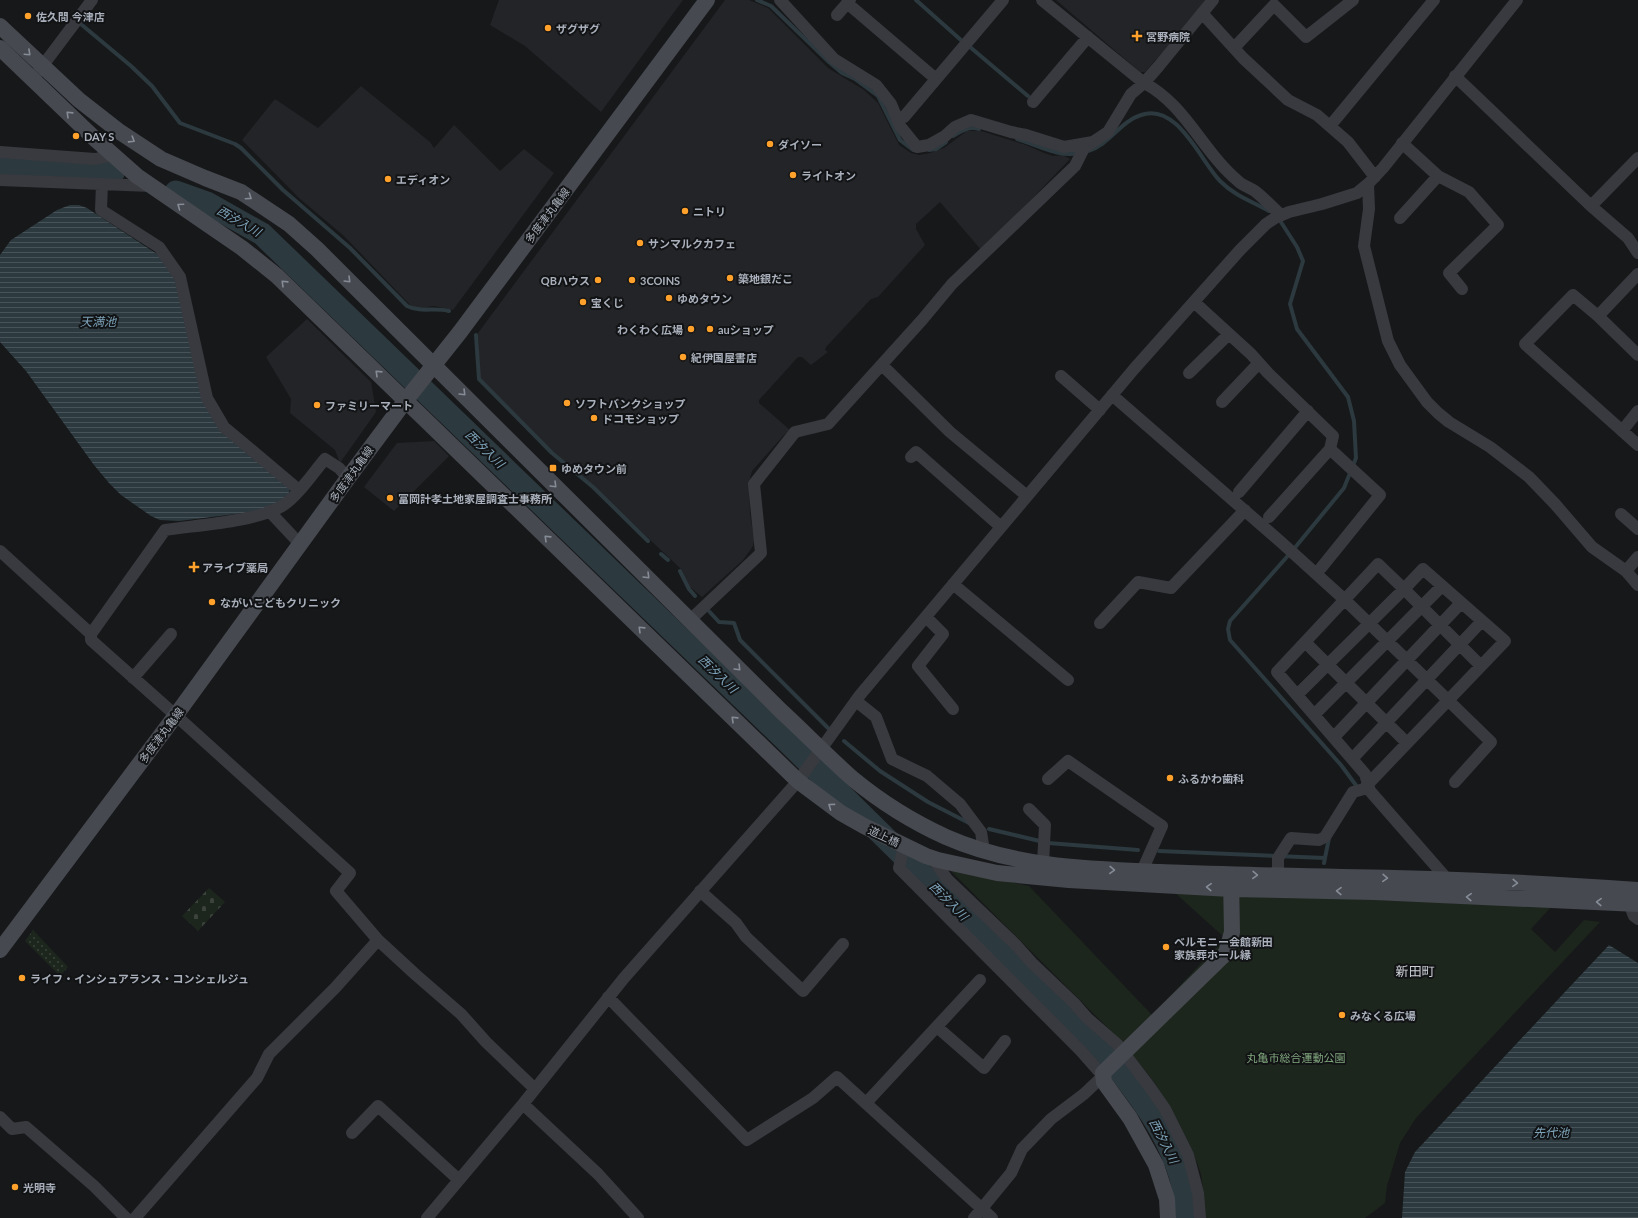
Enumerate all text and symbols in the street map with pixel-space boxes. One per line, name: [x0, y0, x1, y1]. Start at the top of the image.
place label: 佐久間 今津店: [36, 10, 105, 23]
marker: 佐久間 今津店: [23, 11, 33, 21]
place label: ザグザグ: [556, 22, 600, 35]
marker: ザグザグ: [543, 23, 553, 33]
marker: 宮野病院: [1131, 30, 1143, 42]
place label: 宮野病院: [1146, 30, 1190, 43]
one-way arrow: [23, 48, 31, 55]
one-way arrow: [66, 111, 74, 119]
place label: DAY S: [84, 130, 114, 143]
marker: DAY S: [71, 131, 81, 141]
one-way arrow: [128, 136, 135, 143]
place label: ダイソー: [778, 138, 822, 151]
marker: ダイソー: [765, 139, 775, 149]
place label: ライトオン: [801, 169, 856, 182]
marker: ライトオン: [788, 170, 798, 180]
place label: エディオン: [396, 173, 450, 186]
marker: エディオン: [383, 174, 393, 184]
street label: 多度津丸亀線: [522, 185, 572, 245]
one-way arrow: [245, 192, 252, 200]
water label: 西汐入川: [214, 203, 265, 240]
one-way arrow: [177, 204, 184, 211]
place label: ニトリ: [693, 205, 726, 218]
marker: ニトリ: [680, 206, 690, 216]
place label: サンマルクカフェ: [648, 237, 736, 250]
marker: サンマルクカフェ: [635, 238, 645, 248]
place label: 築地銀だこ: [738, 272, 793, 285]
marker: 築地銀だこ: [725, 273, 735, 283]
place label: QBハウス: [541, 274, 590, 287]
place label: 3COINS: [640, 274, 680, 287]
one-way arrow: [343, 275, 351, 283]
marker: QBハウス: [593, 275, 603, 285]
marker: 3COINS: [627, 275, 637, 285]
one-way arrow: [281, 280, 289, 288]
place label: ゆめタウン: [677, 292, 732, 305]
marker: ゆめタウン: [664, 293, 674, 303]
place label: 宝くじ: [591, 296, 624, 309]
marker: 宝くじ: [578, 297, 588, 307]
water label: 天満池: [80, 314, 117, 329]
place label: わくわく広場: [617, 323, 683, 336]
place label: auショップ: [718, 323, 774, 336]
marker: わくわく広場: [686, 324, 696, 334]
marker: auショップ: [705, 324, 715, 334]
place label: 紀伊国屋書店: [691, 351, 757, 364]
marker: 紀伊国屋書店: [678, 352, 688, 362]
one-way arrow: [375, 371, 383, 378]
one-way arrow: [458, 388, 466, 396]
place label: ソフトバンクショップ: [575, 397, 686, 410]
marker: ソフトバンクショップ: [562, 398, 572, 408]
place label: ファミリーマート: [325, 399, 413, 412]
marker: ファミリーマート: [312, 400, 322, 410]
place label: ドコモショップ: [602, 412, 679, 425]
marker: ドコモショップ: [589, 413, 599, 423]
water label: 西汐入川: [463, 427, 509, 472]
street label: 多度津丸亀線: [326, 443, 376, 505]
place label: ゆめタウン前: [561, 462, 627, 475]
marker: ゆめタウン前: [548, 463, 558, 473]
one-way arrow: [550, 480, 557, 488]
place label: 冨岡計孝土地家屋調査士事務所: [398, 492, 552, 505]
marker: 冨岡計孝土地家屋調査士事務所: [385, 493, 395, 503]
one-way arrow: [544, 536, 552, 543]
place label: アライブ薬局: [202, 561, 268, 574]
marker: アライブ薬局: [189, 562, 199, 572]
one-way arrow: [642, 571, 649, 579]
place label: ながいこどもクリニック: [220, 596, 341, 609]
marker: ながいこどもクリニック: [207, 597, 217, 607]
one-way arrow: [638, 626, 646, 634]
water label: 西汐入川: [696, 652, 742, 697]
one-way arrow: [734, 663, 741, 671]
street label: 多度津丸亀線: [136, 705, 186, 765]
one-way arrow: [731, 716, 739, 724]
place label: ふるかわ歯科: [1178, 772, 1244, 785]
marker: ふるかわ歯科: [1165, 773, 1175, 783]
one-way arrow: [828, 803, 835, 811]
street label: 道上橋: [866, 823, 902, 849]
one-way arrow: [1109, 865, 1115, 874]
one-way arrow: [1252, 871, 1258, 880]
one-way arrow: [1382, 873, 1388, 882]
one-way arrow: [1512, 878, 1518, 887]
water label: 西汐入川: [927, 879, 973, 925]
one-way arrow: [1206, 883, 1212, 892]
one-way arrow: [1336, 887, 1342, 895]
one-way arrow: [1466, 893, 1472, 901]
one-way arrow: [1596, 897, 1602, 906]
place label: ベルモニー会館新田 家族葬ホール縁: [1174, 935, 1273, 961]
marker: ベルモニー会館新田 家族葬ホール縁: [1161, 942, 1171, 952]
district label: 新田町: [1395, 963, 1435, 979]
place label: ライフ・インシュアランス・コンシェルジュ: [30, 972, 249, 985]
marker: ライフ・インシュアランス・コンシェルジュ: [17, 973, 27, 983]
place label: みなくる広場: [1350, 1009, 1416, 1022]
marker: みなくる広場: [1337, 1010, 1347, 1020]
park label: 丸亀市総合運動公園: [1247, 1051, 1346, 1064]
water label: 西汐入川: [1146, 1116, 1182, 1168]
water label: 先代池: [1533, 1125, 1570, 1140]
place label: 光明寺: [23, 1181, 56, 1194]
marker: 光明寺: [10, 1182, 20, 1192]

